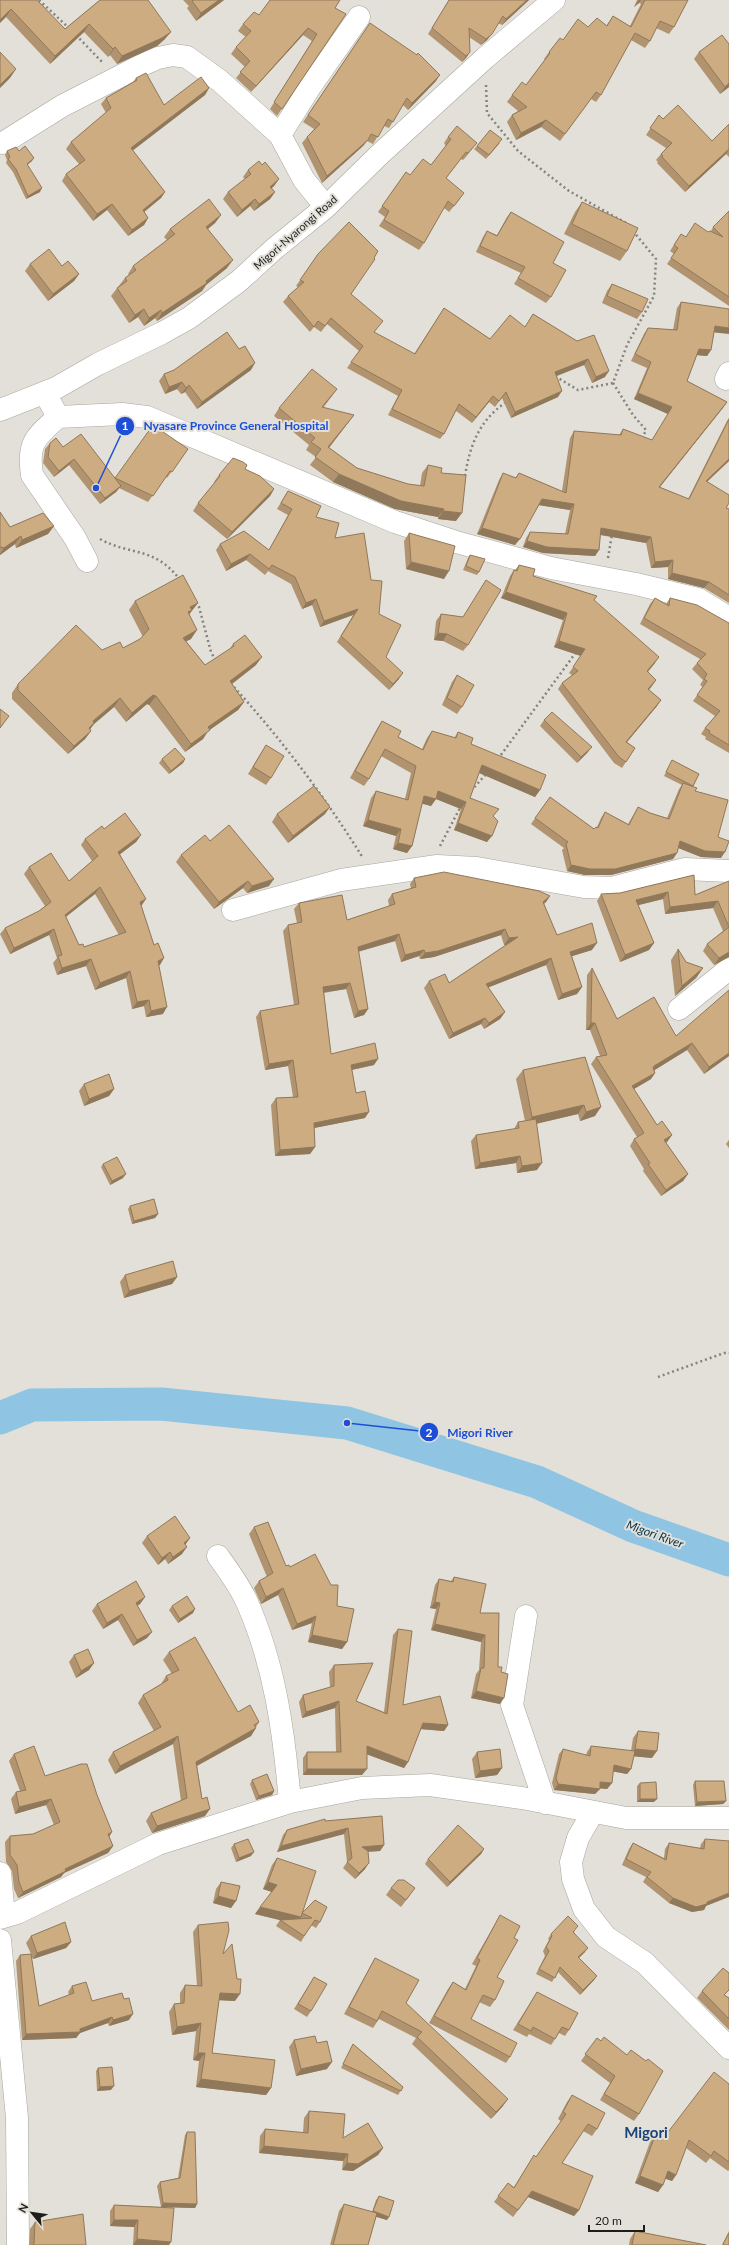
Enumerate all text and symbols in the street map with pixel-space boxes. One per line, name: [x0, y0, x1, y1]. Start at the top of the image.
street label: Migori-Nyarongi Road: [251, 192, 339, 272]
callout: Nyasare Province General Hospital: [115, 414, 336, 438]
text: 1: [122, 418, 129, 433]
text: Nyasare Province General Hospital: [143, 418, 329, 433]
callout: Migori River: [419, 1420, 521, 1444]
text: 2: [426, 1425, 433, 1440]
text: Migori River: [447, 1425, 513, 1440]
water label: Migori River: [624, 1517, 686, 1552]
district label: Migori: [624, 2123, 668, 2141]
north arrow: [12, 2193, 52, 2233]
text: N: [15, 2201, 31, 2215]
scale bar: [589, 2207, 644, 2233]
text: 20 m: [595, 2213, 622, 2228]

